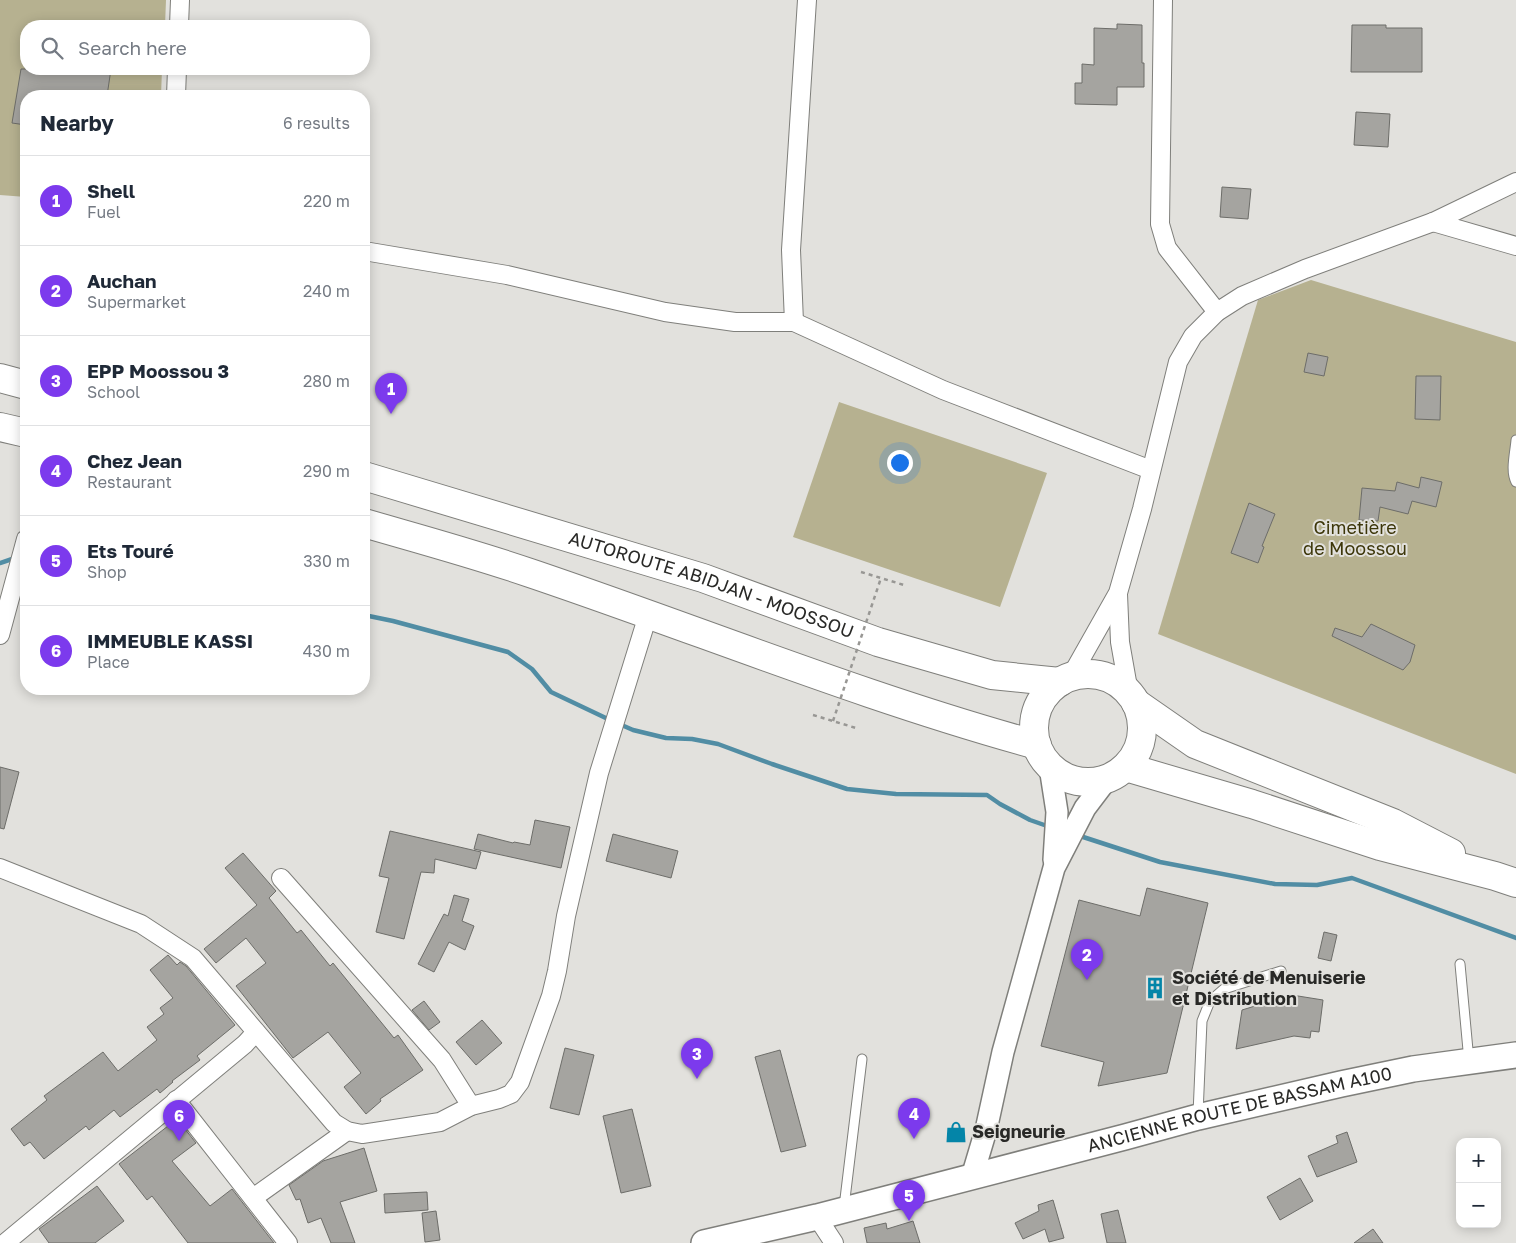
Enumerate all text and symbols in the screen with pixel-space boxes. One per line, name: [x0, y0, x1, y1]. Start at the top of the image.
search box: [20, 20, 370, 75]
icon: search: [38, 34, 66, 62]
text: Search here: [78, 36, 187, 59]
text: Nearby: [40, 110, 114, 136]
text: 6 results: [283, 113, 350, 133]
text: Shell: [87, 179, 135, 202]
text: 1: [52, 191, 60, 211]
text: 220 m: [303, 191, 350, 211]
text: Fuel: [87, 202, 121, 222]
text: Auchan: [87, 269, 156, 292]
text: 2: [51, 281, 61, 301]
text: 240 m: [303, 281, 350, 301]
text: Supermarket: [87, 292, 186, 312]
text: EPP Moossou 3: [87, 359, 229, 382]
text: 3: [51, 371, 61, 391]
text: 280 m: [303, 371, 350, 391]
pin: 1: [375, 373, 407, 414]
text: School: [87, 382, 140, 402]
text: Chez Jean: [87, 449, 182, 472]
your location: [887, 450, 913, 476]
text: 4: [51, 461, 61, 481]
text: 290 m: [303, 461, 350, 481]
text: Restaurant: [87, 472, 172, 492]
park label: Cimetière de Moossou: [1303, 516, 1407, 559]
street label: AUTOROUTE ABIDJAN - MOOSSOU: [566, 526, 857, 642]
text: Ets Touré: [87, 539, 174, 562]
text: 5: [51, 551, 61, 571]
text: 330 m: [303, 551, 350, 571]
text: Shop: [87, 562, 127, 582]
text: IMMEUBLE KASSI: [87, 629, 253, 652]
text: 6: [51, 641, 61, 661]
text: 430 m: [303, 641, 350, 661]
text: Place: [87, 652, 130, 672]
pin: 2: [1071, 939, 1103, 980]
place label: Société de Menuiserie et Distribution: [1172, 966, 1366, 1009]
building icon: Société de Menuiserie et Distribution: [1142, 975, 1168, 1001]
pin: 3: [681, 1038, 713, 1079]
street label: ANCIENNE ROUTE DE BASSAM A100: [1085, 1062, 1394, 1156]
pin: 4: [898, 1098, 930, 1139]
pin: 6: [163, 1100, 195, 1141]
shop icon: Seigneurie: [943, 1119, 969, 1145]
place label: Seigneurie: [972, 1120, 1066, 1142]
map controls: [1456, 1138, 1501, 1228]
button: +: [1456, 1138, 1501, 1183]
pin: 5: [893, 1180, 925, 1221]
button: −: [1456, 1183, 1501, 1228]

